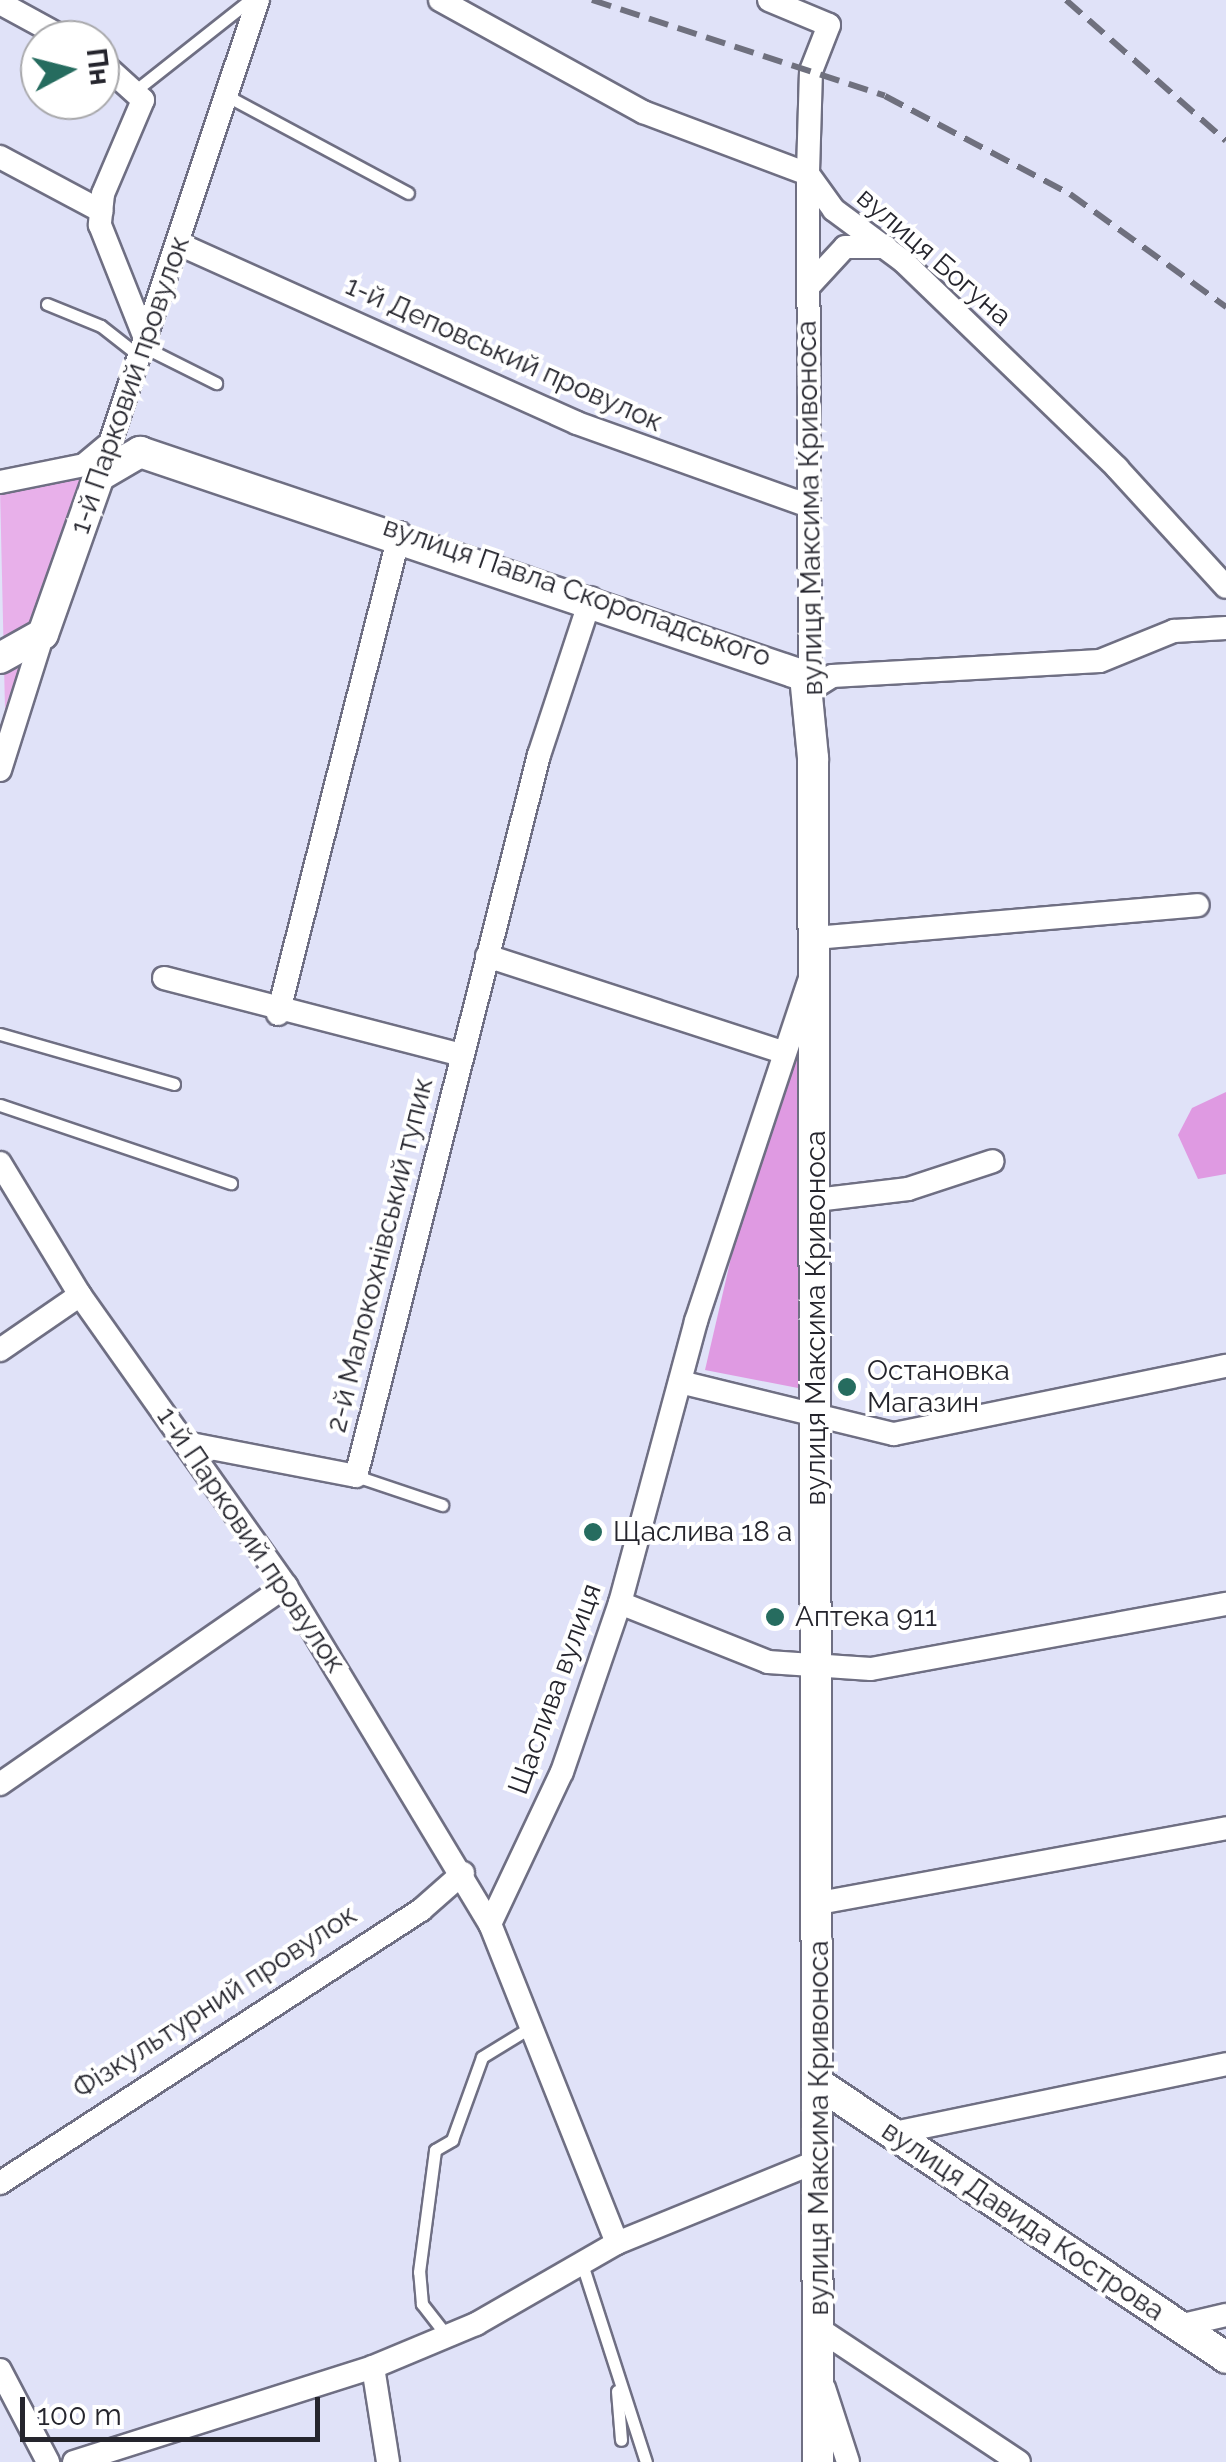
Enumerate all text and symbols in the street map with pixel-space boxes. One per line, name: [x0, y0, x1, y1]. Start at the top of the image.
north arrow: [20, 20, 120, 120]
text: Пн: [80, 46, 117, 87]
street label: вулиця Богуна: [850, 181, 1018, 333]
street label: 1-й Парковий провулок: [63, 232, 197, 538]
street label: 1-й Деповський провулок: [340, 269, 668, 439]
street label: вулиця Максима Кривоноса: [790, 320, 830, 696]
street label: вулиця Павла Скоропадського: [379, 510, 775, 674]
street label: 2-й Малокохнівський тупик: [320, 1074, 440, 1436]
street label: вулиця Максима Кривоноса: [799, 1130, 833, 1506]
place label: Остановка Магазин: [867, 1354, 1010, 1420]
marker: Остановка Магазин: [836, 1376, 858, 1398]
street label: 1-й Парковий провулок: [150, 1401, 352, 1679]
place label: Щаслива 18 а: [613, 1515, 792, 1549]
marker: Щаслива 18 а: [582, 1521, 604, 1543]
street label: Щаслива вулиця: [501, 1579, 609, 1799]
place label: Аптека 911: [795, 1600, 937, 1634]
marker: Аптека 911: [764, 1606, 786, 1628]
street label: Фізкультурний провулок: [67, 1898, 363, 2106]
street label: вулиця Максима Кривоноса: [802, 1940, 836, 2316]
street label: вулиця Давида Кострова: [875, 2114, 1171, 2328]
scale bar: [25, 2377, 325, 2439]
text: 100 m: [37, 2397, 122, 2432]

